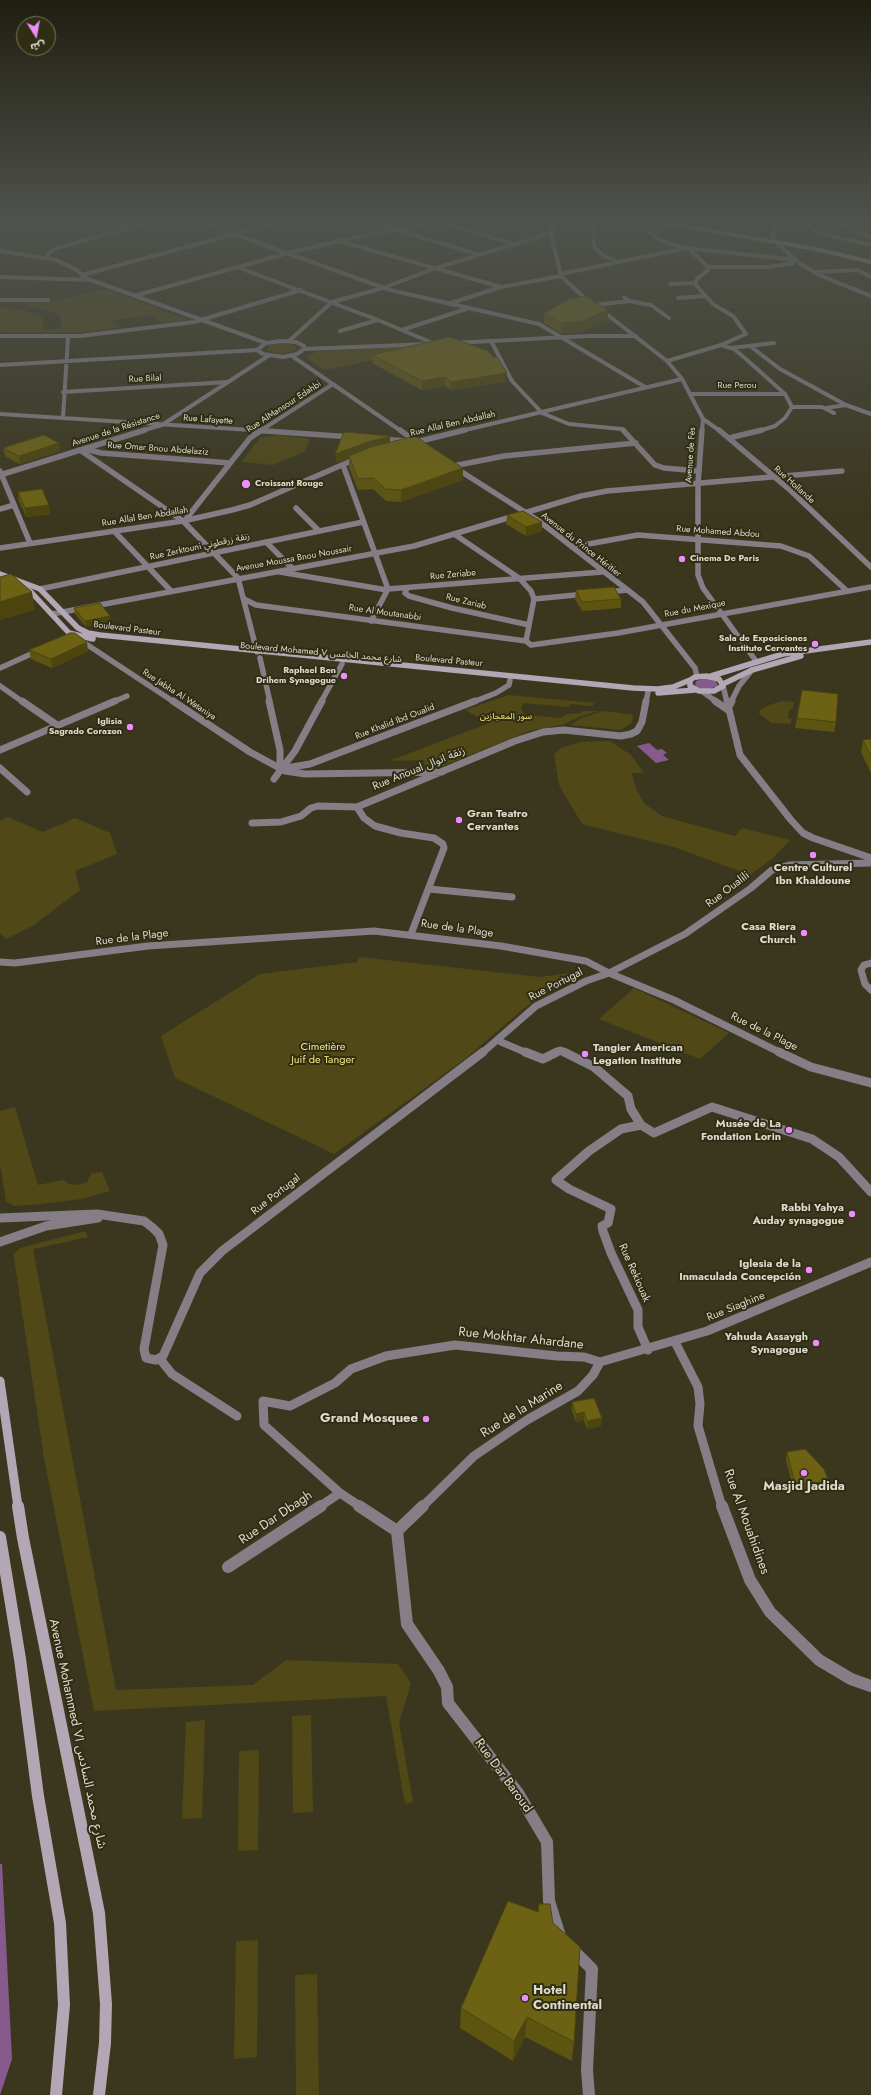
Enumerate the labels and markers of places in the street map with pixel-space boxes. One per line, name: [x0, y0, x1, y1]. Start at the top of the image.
marker: Croissant Rouge: [240, 478, 252, 490]
place label: Croissant Rouge: [255, 479, 323, 489]
marker: Cinema De Paris: [677, 554, 687, 564]
place label: Cinema De Paris: [690, 554, 759, 564]
place label: Sala de Exposiciones Instituto Cervantes: [719, 634, 807, 655]
marker: Sala de Exposiciones Instituto Cervantes: [810, 639, 820, 649]
place label: Raphael Ben Drihem Synagogue: [256, 666, 336, 687]
marker: Raphael Ben Drihem Synagogue: [339, 671, 349, 681]
place label: Iglisia Sagrado Corazon: [49, 717, 122, 738]
marker: Iglisia Sagrado Corazon: [125, 722, 135, 732]
place label: Gran Teatro Cervantes: [467, 807, 528, 833]
marker: Gran Teatro Cervantes: [454, 815, 464, 825]
marker: Centre Culturel Ibn Khaldoune: [808, 850, 818, 860]
place label: Centre Culturel Ibn Khaldoune: [774, 861, 852, 887]
place label: Casa Riera Church: [741, 920, 796, 946]
marker: Casa Riera Church: [799, 928, 809, 938]
place label: Tangier American Legation Institute: [593, 1041, 683, 1067]
marker: Tangier American Legation Institute: [580, 1049, 590, 1059]
place label: Musée de La Fondation Lorin: [701, 1117, 781, 1143]
marker: Musée de La Fondation Lorin: [784, 1125, 794, 1135]
place label: Rabbi Yahya Auday synagogue: [753, 1201, 844, 1227]
marker: Rabbi Yahya Auday synagogue: [847, 1209, 857, 1219]
place label: Iglesia de la Inmaculada Concepción: [679, 1257, 801, 1283]
marker: Iglesia de la Inmaculada Concepción: [804, 1265, 814, 1275]
place label: Yahuda Assaygh Synagogue: [725, 1330, 808, 1356]
marker: Yahuda Assaygh Synagogue: [811, 1338, 821, 1348]
place label: Grand Mosquee: [320, 1411, 418, 1427]
marker: Grand Mosquee: [421, 1414, 431, 1424]
marker: Masjid Jadida: [799, 1468, 809, 1478]
place label: Masjid Jadida: [763, 1479, 845, 1495]
place label: Hotel Continental: [533, 1983, 602, 2014]
marker: Hotel Continental: [520, 1993, 530, 2003]

